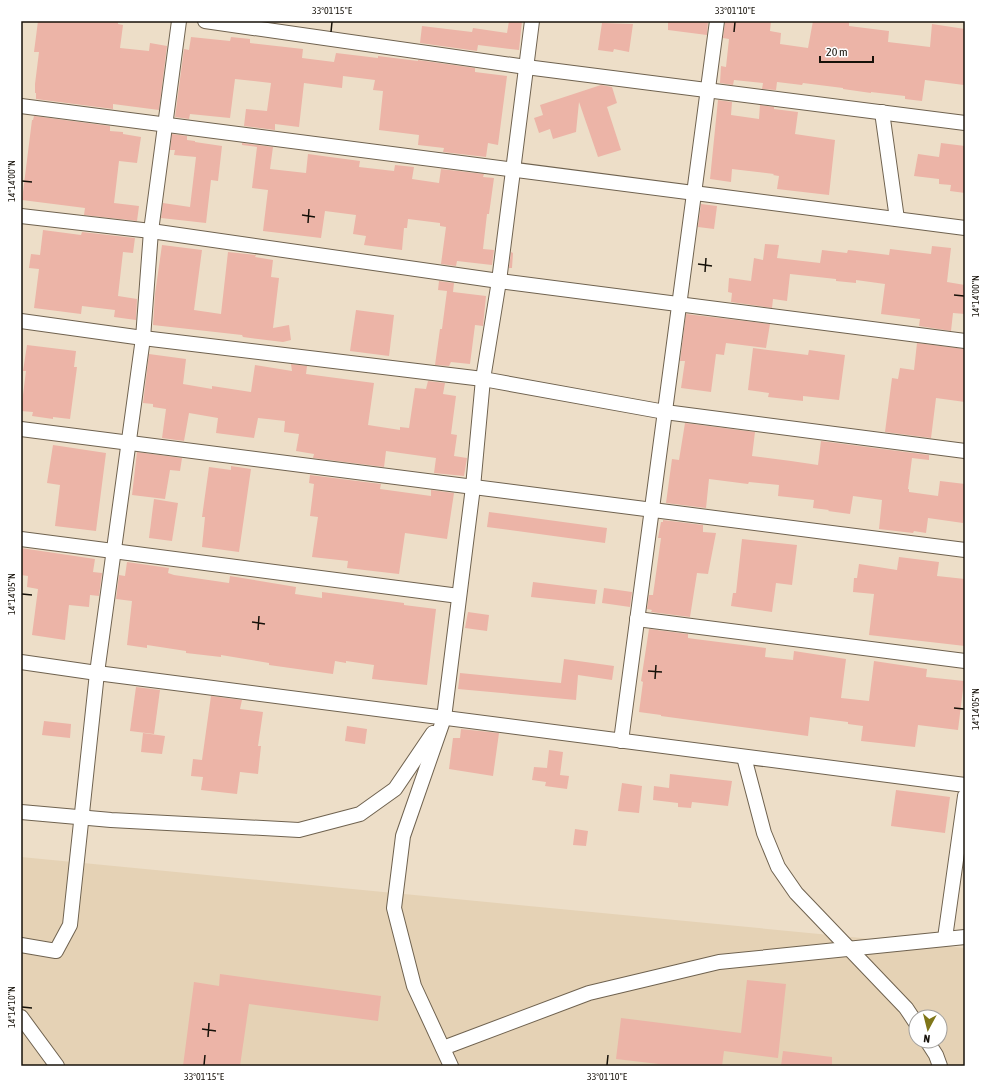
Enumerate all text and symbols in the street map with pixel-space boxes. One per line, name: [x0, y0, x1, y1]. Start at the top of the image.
text: 33°01'15"E: [312, 5, 353, 16]
text: 33°01'10"E: [715, 5, 756, 16]
scale bar: [820, 38, 873, 64]
text: 20 m: [826, 45, 848, 59]
text: 14°14'00"N: [6, 160, 17, 202]
text: 14°14'00"N: [970, 275, 981, 317]
text: 14°14'05"N: [6, 573, 17, 615]
text: 14°14'05"N: [970, 688, 981, 730]
text: 14°14'10"N: [6, 986, 17, 1028]
north arrow: [908, 1009, 948, 1049]
text: N: [923, 1033, 931, 1045]
text: 33°01'15"E: [184, 1071, 225, 1082]
text: 33°01'10"E: [587, 1071, 628, 1082]

